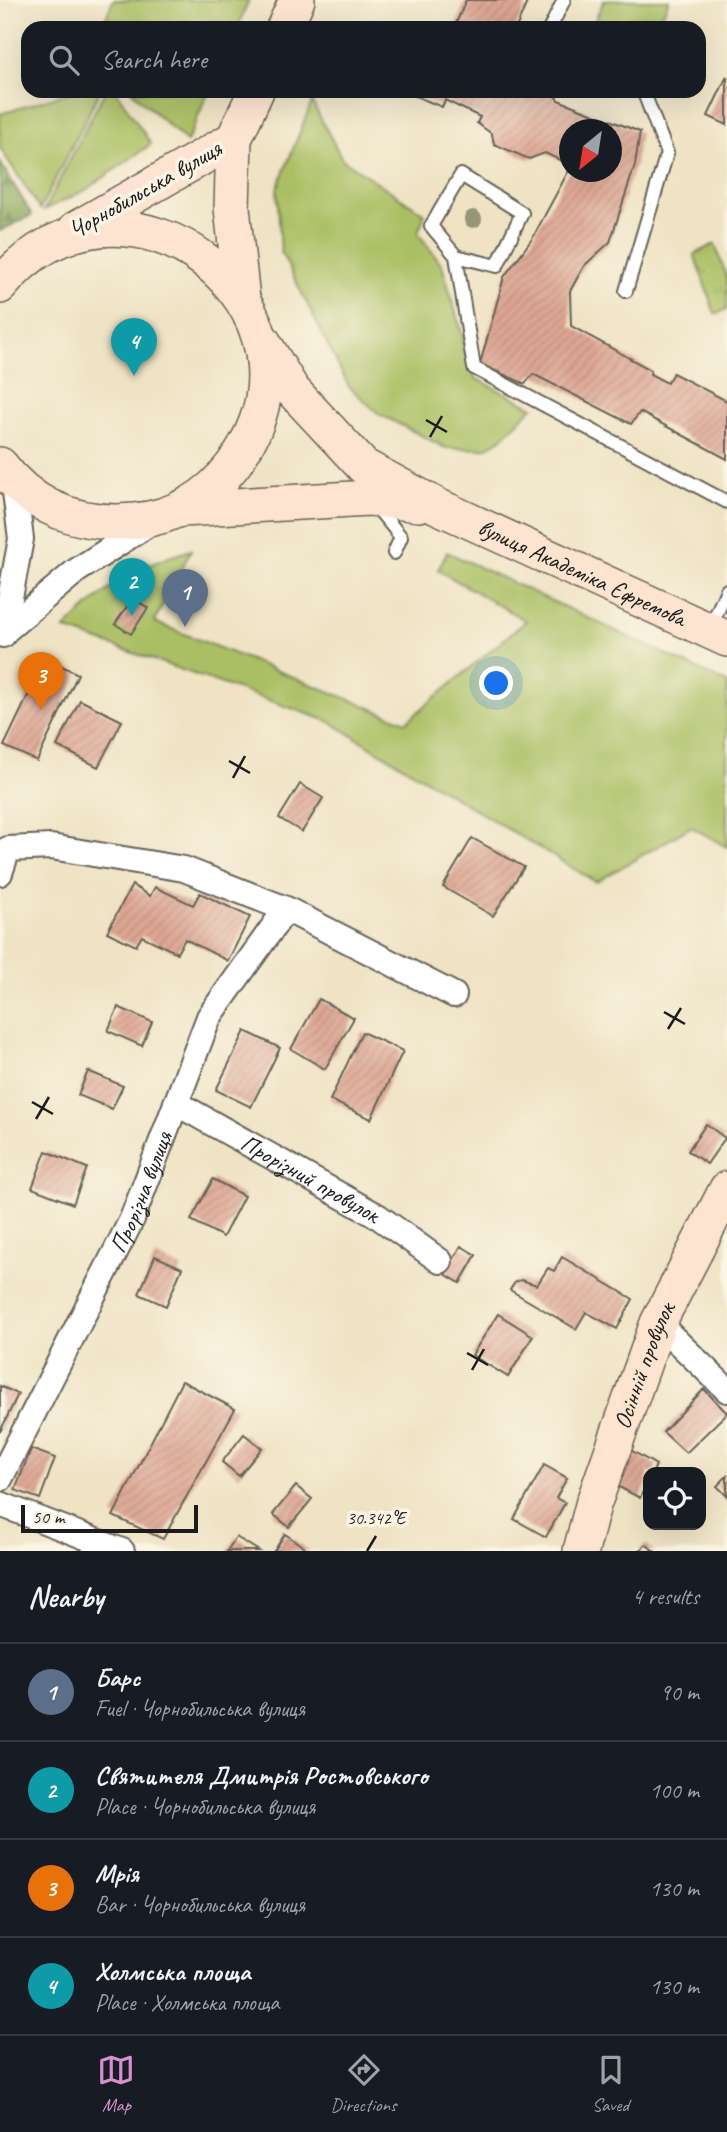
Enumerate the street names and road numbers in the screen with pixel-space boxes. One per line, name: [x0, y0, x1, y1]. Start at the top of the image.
street label: Чорнобильська вулиця: [63, 132, 228, 245]
street label: вулиця Академіка Єфремова: [473, 512, 693, 634]
street label: Прорізна вулиця: [102, 1126, 179, 1258]
street label: Прорізний провулок: [236, 1127, 387, 1230]
street label: Осінній провулок: [606, 1295, 682, 1433]

